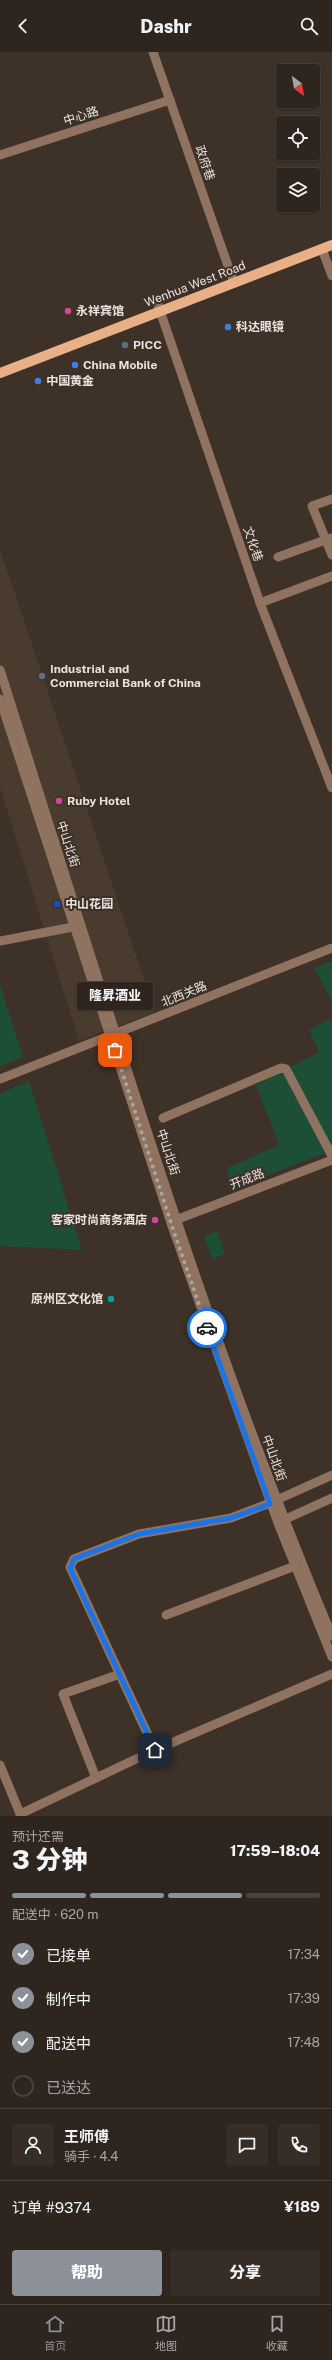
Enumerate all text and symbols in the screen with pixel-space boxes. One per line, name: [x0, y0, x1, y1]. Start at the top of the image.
icon: back: [12, 15, 34, 37]
icon: search: [298, 15, 320, 37]
text: Dashr: [140, 16, 192, 37]
north arrow: [276, 64, 320, 108]
map controls: [276, 64, 320, 212]
street label: 中心路: [62, 104, 100, 128]
button: locate: [276, 116, 320, 160]
street label: 政府巷: [193, 144, 217, 182]
button: layers: [276, 168, 320, 212]
street label: Wenhua West Road: [142, 258, 248, 310]
place label: 永祥宾馆: [76, 304, 124, 318]
marker: 永祥宾馆: [63, 306, 73, 316]
place label: 科达眼镜: [236, 320, 284, 334]
marker: 科达眼镜: [223, 322, 233, 332]
place label: PICC: [133, 338, 162, 352]
marker: PICC: [120, 340, 130, 350]
place label: China Mobile: [83, 358, 157, 372]
marker: China Mobile: [70, 360, 80, 370]
place label: 中国黄金: [46, 374, 94, 388]
marker: 中国黄金: [33, 376, 43, 386]
street label: 文化巷: [241, 525, 265, 563]
place label: Industrial and Commercial Bank of China: [50, 662, 201, 690]
marker: Industrial and Commercial Bank of China: [37, 671, 47, 681]
place label: Ruby Hotel: [67, 794, 130, 808]
marker: Ruby Hotel: [54, 796, 64, 806]
street label: 中山北街: [54, 819, 82, 869]
place label: 中山花园: [65, 897, 113, 911]
marker: 中山花园: [52, 899, 62, 909]
street label: 北西关路: [159, 979, 209, 1009]
callout: 隆昇酒业: [77, 982, 153, 1010]
text: 隆昇酒业: [89, 988, 141, 1003]
pin: [98, 1033, 132, 1067]
icon: bag: [104, 1039, 126, 1061]
street label: 中山北街: [154, 1127, 182, 1177]
street label: 开成路: [228, 1166, 266, 1192]
place label: 客家时尚商务酒店: [51, 1213, 147, 1227]
marker: 客家时尚商务酒店: [150, 1215, 160, 1225]
place label: 原州区文化馆: [31, 1292, 103, 1306]
marker: 原州区文化馆: [106, 1294, 116, 1304]
courier: [187, 1308, 227, 1348]
icon: car: [196, 1317, 218, 1339]
street label: 中山北街: [259, 1433, 289, 1483]
pin: [138, 1733, 172, 1767]
icon: home: [144, 1739, 166, 1761]
text: 预计还需: [12, 1829, 64, 1844]
text: 17:59–18:04: [230, 1842, 320, 1859]
text: 3 分钟: [12, 1844, 87, 1875]
text: 配送中 · 620 m: [12, 1907, 98, 1922]
icon: check: [12, 1943, 34, 1965]
text: 已接单: [46, 1947, 91, 1964]
text: 17:34: [288, 1947, 320, 1962]
icon: check: [12, 1987, 34, 2009]
text: 制作中: [46, 1991, 91, 2008]
text: 17:39: [288, 1991, 320, 2006]
icon: check: [12, 2031, 34, 2053]
text: 配送中: [46, 2035, 91, 2052]
text: 17:48: [287, 2035, 320, 2050]
text: 已送达: [46, 2079, 91, 2096]
button: person: [12, 2124, 54, 2166]
button: chat: [226, 2124, 268, 2166]
button: phone: [278, 2124, 320, 2166]
text: 王师傅: [64, 2128, 109, 2145]
text: 骑手 · 4.4: [64, 2149, 118, 2164]
text: ¥189: [284, 2198, 320, 2215]
text: 订单 #9374: [12, 2199, 91, 2216]
button: 帮助: [12, 2250, 162, 2296]
button: 分享: [170, 2250, 320, 2296]
tab: 首页: [44, 2313, 66, 2353]
tab: 地图: [155, 2313, 177, 2353]
tab: 收藏: [266, 2313, 288, 2353]

